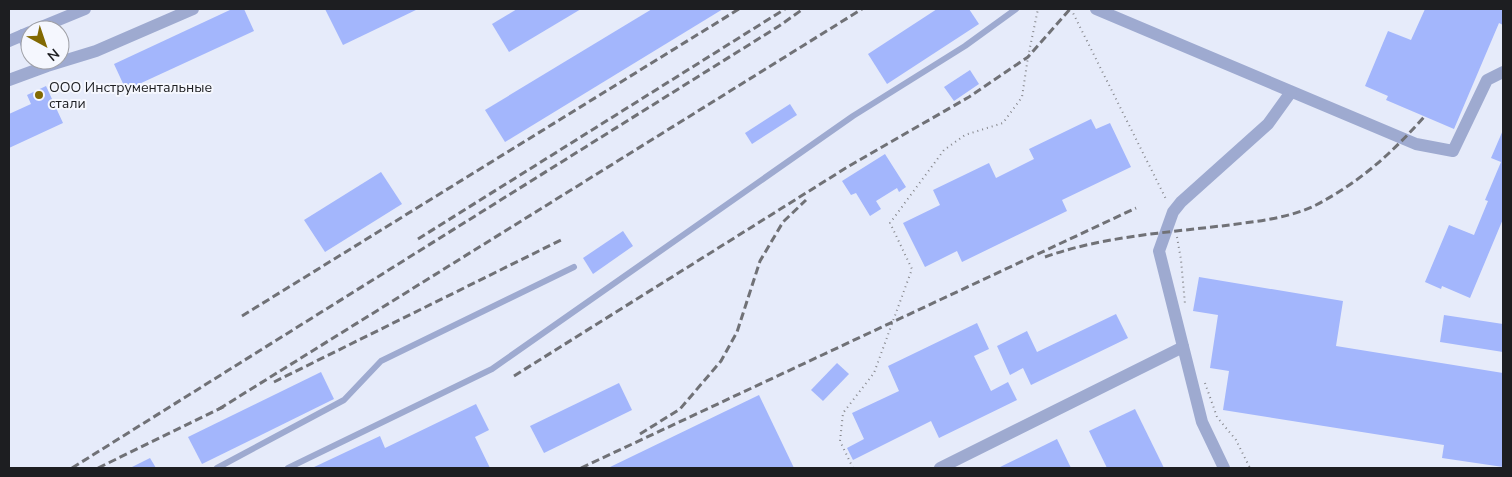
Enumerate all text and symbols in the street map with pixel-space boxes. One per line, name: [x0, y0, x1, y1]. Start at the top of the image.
north arrow: [20, 20, 70, 70]
text: N: [43, 44, 63, 65]
place label: ООО Инструментальные стали: [49, 78, 212, 113]
marker: ООО Инструментальные стали: [33, 89, 45, 101]

